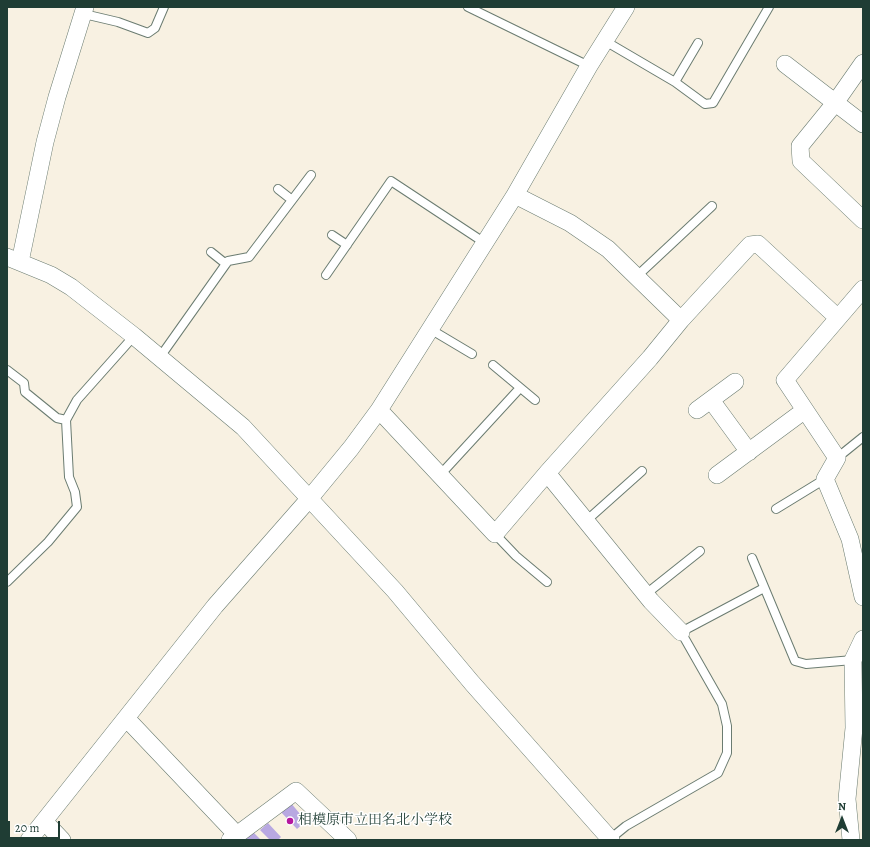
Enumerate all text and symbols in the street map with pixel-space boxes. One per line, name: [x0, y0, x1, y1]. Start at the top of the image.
north arrow: [822, 799, 862, 839]
text: N: [838, 799, 846, 814]
scale bar: [10, 813, 62, 839]
place label: 相模原市立田名北小学校: [298, 813, 452, 829]
marker: 相模原市立田名北小学校: [285, 816, 295, 826]
text: 20 m: [15, 820, 39, 836]

